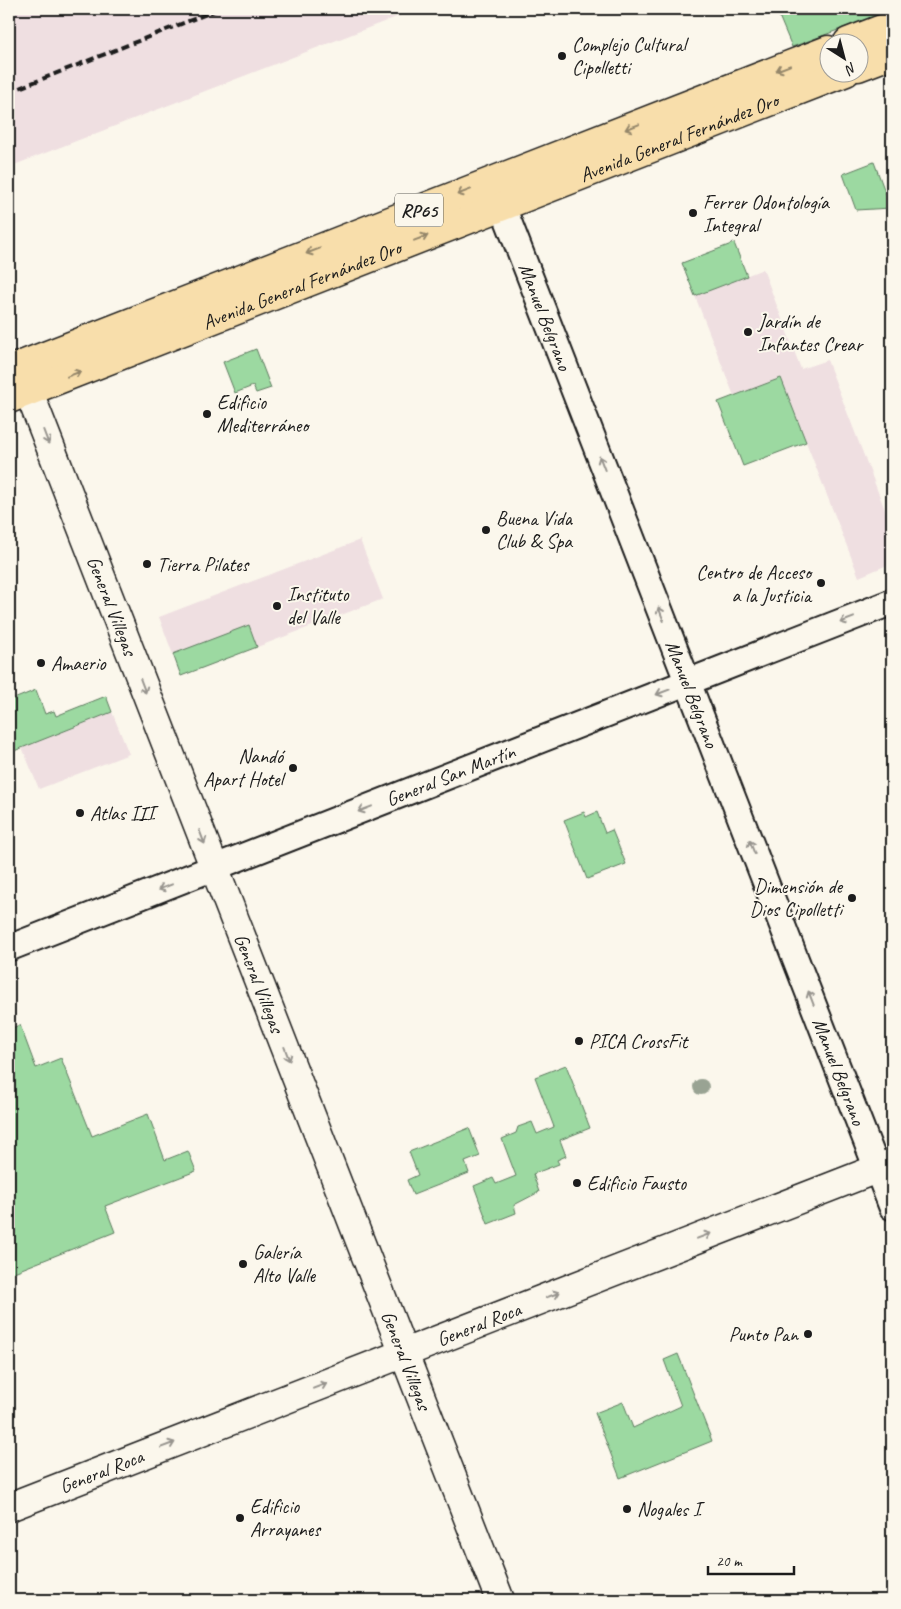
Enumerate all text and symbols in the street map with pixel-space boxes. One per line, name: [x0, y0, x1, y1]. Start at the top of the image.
place label: Complejo Cultural Cipolletti: [572, 32, 690, 80]
north arrow: [818, 32, 868, 82]
marker: Complejo Cultural Cipolletti: [556, 50, 568, 62]
text: N: [841, 59, 860, 79]
one-way arrow: [776, 63, 791, 73]
street label: Avenida General Fernández Oro: [576, 87, 784, 188]
one-way arrow: [625, 122, 640, 132]
one-way arrow: [457, 188, 472, 197]
place label: Ferrer Odontología Integral: [703, 190, 830, 238]
road number: RP65: [395, 194, 443, 226]
marker: Ferrer Odontología Integral: [687, 207, 699, 219]
one-way arrow: [413, 233, 428, 242]
street label: Avenida General Fernández Oro: [199, 234, 406, 335]
one-way arrow: [305, 247, 321, 256]
street label: Manuel Belgrano: [513, 260, 577, 375]
place label: Jardín de Infantes Crear: [757, 309, 864, 357]
marker: Jardín de Infantes Crear: [742, 326, 754, 338]
one-way arrow: [66, 368, 81, 378]
place label: Edificio Mediterráneo: [217, 390, 310, 438]
marker: Edificio Mediterráneo: [201, 408, 213, 420]
one-way arrow: [42, 429, 51, 444]
one-way arrow: [597, 455, 606, 470]
place label: Buena Vida Club & Spa: [496, 506, 574, 554]
marker: Buena Vida Club & Spa: [480, 524, 492, 536]
place label: Tierra Pilates: [157, 552, 251, 577]
street label: General Villegas: [81, 553, 143, 661]
marker: Tierra Pilates: [141, 558, 153, 570]
place label: Centro de Acceso a la Justicia: [696, 560, 813, 608]
marker: Centro de Acceso a la Justicia: [815, 577, 827, 589]
place label: Instituto del Valle: [287, 582, 350, 630]
marker: Instituto del Valle: [271, 600, 283, 612]
one-way arrow: [656, 607, 666, 622]
one-way arrow: [840, 616, 855, 625]
street label: Manuel Belgrano: [660, 637, 724, 752]
place label: Amaerio: [51, 651, 106, 676]
marker: Amaerio: [35, 657, 47, 669]
one-way arrow: [139, 678, 149, 693]
one-way arrow: [656, 688, 671, 697]
street label: General San Martín: [382, 739, 520, 812]
place label: Nandó Apart Hotel: [203, 744, 287, 792]
marker: Nandó Apart Hotel: [287, 762, 299, 774]
place label: Atlas III: [90, 801, 159, 826]
one-way arrow: [358, 805, 373, 814]
marker: Atlas III: [74, 807, 86, 819]
one-way arrow: [199, 830, 208, 845]
one-way arrow: [747, 840, 756, 855]
place label: Dimensión de Dios Cipolletti: [749, 874, 844, 922]
one-way arrow: [158, 883, 173, 892]
marker: Dimensión de Dios Cipolletti: [846, 892, 858, 904]
street label: General Villegas: [228, 930, 290, 1038]
one-way arrow: [806, 991, 815, 1007]
street label: Manuel Belgrano: [807, 1014, 871, 1130]
place label: PICA CrossFit: [589, 1029, 690, 1054]
marker: PICA CrossFit: [573, 1035, 585, 1047]
one-way arrow: [283, 1046, 292, 1061]
place label: Edificio Fausto: [587, 1171, 687, 1196]
marker: Edificio Fausto: [571, 1177, 583, 1189]
one-way arrow: [696, 1231, 711, 1240]
place label: Galería Alto Valle: [253, 1240, 317, 1288]
marker: Galería Alto Valle: [237, 1258, 249, 1270]
one-way arrow: [544, 1290, 560, 1299]
street label: General Roca: [433, 1296, 526, 1352]
street label: General Villegas: [375, 1307, 437, 1416]
place label: Punto Pan: [729, 1322, 799, 1347]
marker: Punto Pan: [802, 1328, 814, 1340]
one-way arrow: [312, 1381, 327, 1390]
one-way arrow: [160, 1440, 175, 1449]
street label: General Roca: [56, 1443, 149, 1499]
place label: Edificio Arrayanes: [250, 1494, 322, 1542]
place label: Nogales I: [637, 1497, 706, 1522]
marker: Nogales I: [621, 1503, 633, 1515]
marker: Edificio Arrayanes: [234, 1512, 246, 1524]
scale bar: [708, 1544, 795, 1576]
text: 20 m: [716, 1552, 743, 1571]

